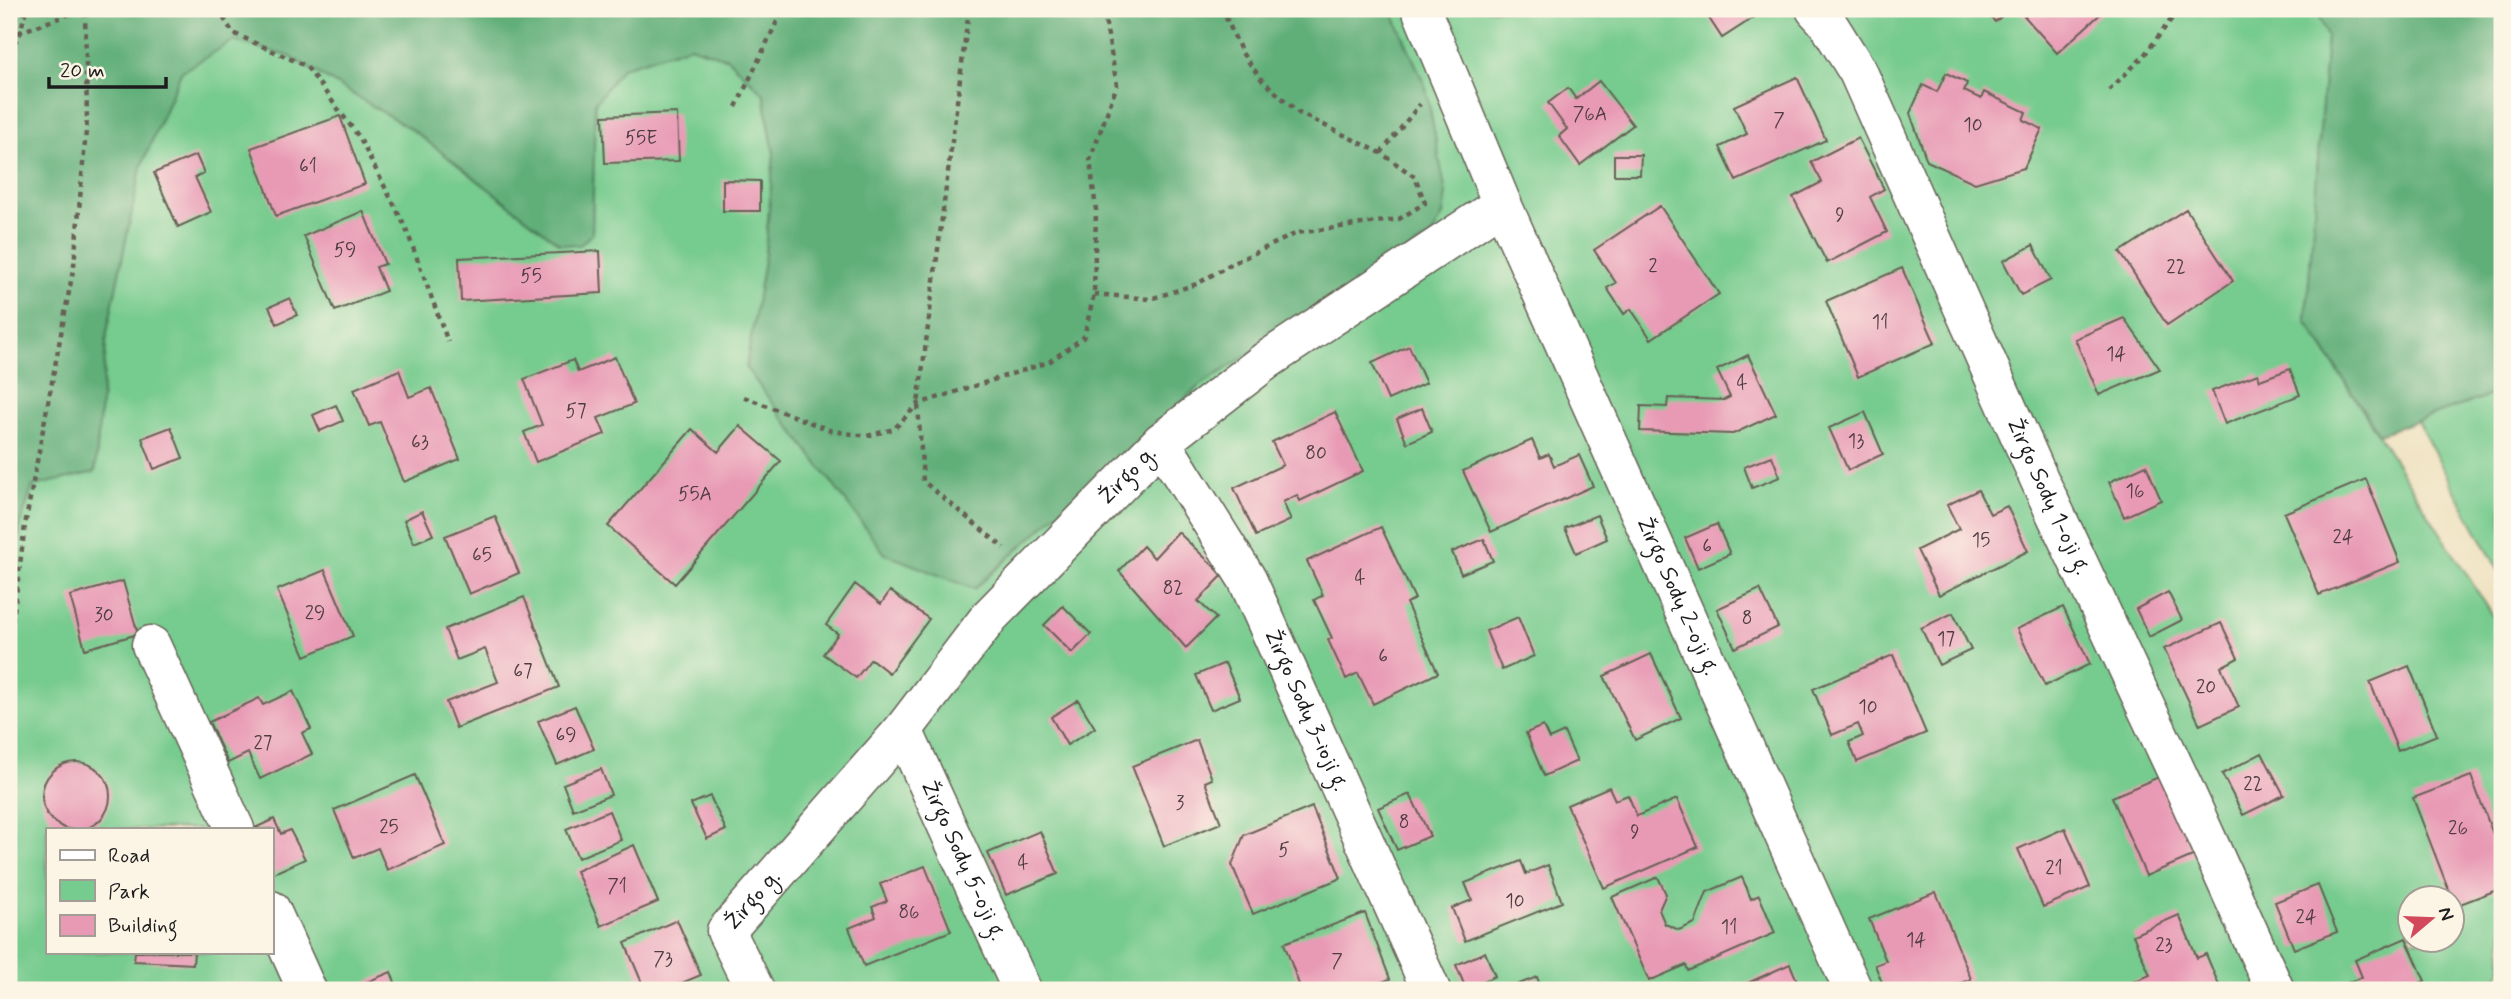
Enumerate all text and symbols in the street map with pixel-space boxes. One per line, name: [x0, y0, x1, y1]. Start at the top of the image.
scale bar: [49, 46, 166, 90]
text: 20 m: [60, 57, 105, 85]
house number: 76A: [1573, 102, 1607, 127]
house number: 7: [1773, 108, 1785, 133]
house number: 10: [1963, 113, 1983, 138]
house number: 55E: [625, 126, 657, 151]
house number: 61: [299, 154, 317, 179]
house number: 9: [1835, 203, 1845, 228]
house number: 59: [334, 238, 356, 263]
house number: 2: [1648, 254, 1658, 279]
house number: 22: [2166, 255, 2186, 280]
house number: 55: [520, 264, 542, 289]
house number: 11: [1872, 310, 1888, 335]
house number: 14: [2106, 342, 2126, 367]
house number: 4: [1736, 371, 1748, 396]
house number: 57: [566, 399, 586, 424]
street label: Žirgo Sodų 1-oji g.: [1999, 414, 2097, 580]
house number: 13: [1848, 429, 1864, 454]
house number: 63: [411, 430, 429, 455]
street label: Žirgo g.: [1093, 440, 1164, 511]
house number: 80: [1305, 441, 1327, 466]
house number: 16: [2125, 479, 2145, 504]
house number: 55A: [678, 482, 712, 507]
street label: Žirgo Sodų 2-oji g.: [1629, 513, 1726, 680]
house number: 24: [2333, 525, 2353, 550]
house number: 15: [1972, 528, 1990, 553]
house number: 6: [1702, 534, 1712, 559]
house number: 65: [472, 543, 492, 568]
house number: 4: [1354, 566, 1366, 591]
house number: 82: [1163, 576, 1183, 601]
house number: 29: [305, 601, 325, 626]
house number: 30: [94, 603, 114, 628]
house number: 8: [1742, 606, 1752, 631]
street label: Žirgo Sodų 3-ioji g.: [1257, 625, 1355, 796]
house number: 17: [1937, 627, 1955, 652]
house number: 6: [1378, 644, 1388, 669]
house number: 67: [513, 659, 533, 684]
house number: 20: [2196, 675, 2216, 700]
house number: 10: [1858, 695, 1878, 720]
house number: 69: [555, 723, 577, 748]
house number: 27: [254, 731, 272, 756]
house number: 22: [2243, 772, 2263, 797]
street label: Žirgo Sodų 5-oji g.: [913, 776, 1012, 946]
house number: 3: [1176, 791, 1185, 816]
house number: 8: [1399, 810, 1409, 835]
house number: 25: [379, 815, 399, 840]
house number: 26: [2448, 816, 2468, 841]
house number: 9: [1630, 820, 1640, 845]
legend: [46, 828, 273, 954]
house number: 5: [1278, 838, 1290, 863]
text: Road: [108, 842, 150, 870]
house number: 4: [1017, 851, 1029, 876]
house number: 21: [2045, 856, 2063, 881]
street label: Žirgo g.: [719, 864, 788, 937]
house number: 71: [607, 874, 627, 899]
text: Park: [108, 878, 150, 906]
north arrow: [2396, 884, 2466, 954]
house number: 10: [1505, 889, 1525, 914]
house number: 86: [898, 900, 920, 925]
text: N: [2432, 904, 2460, 924]
house number: 24: [2296, 905, 2316, 930]
text: Building: [108, 912, 178, 942]
house number: 11: [1721, 915, 1737, 940]
house number: 14: [1906, 928, 1926, 953]
house number: 23: [2155, 933, 2173, 958]
house number: 73: [653, 947, 673, 972]
house number: 7: [1331, 949, 1343, 974]

